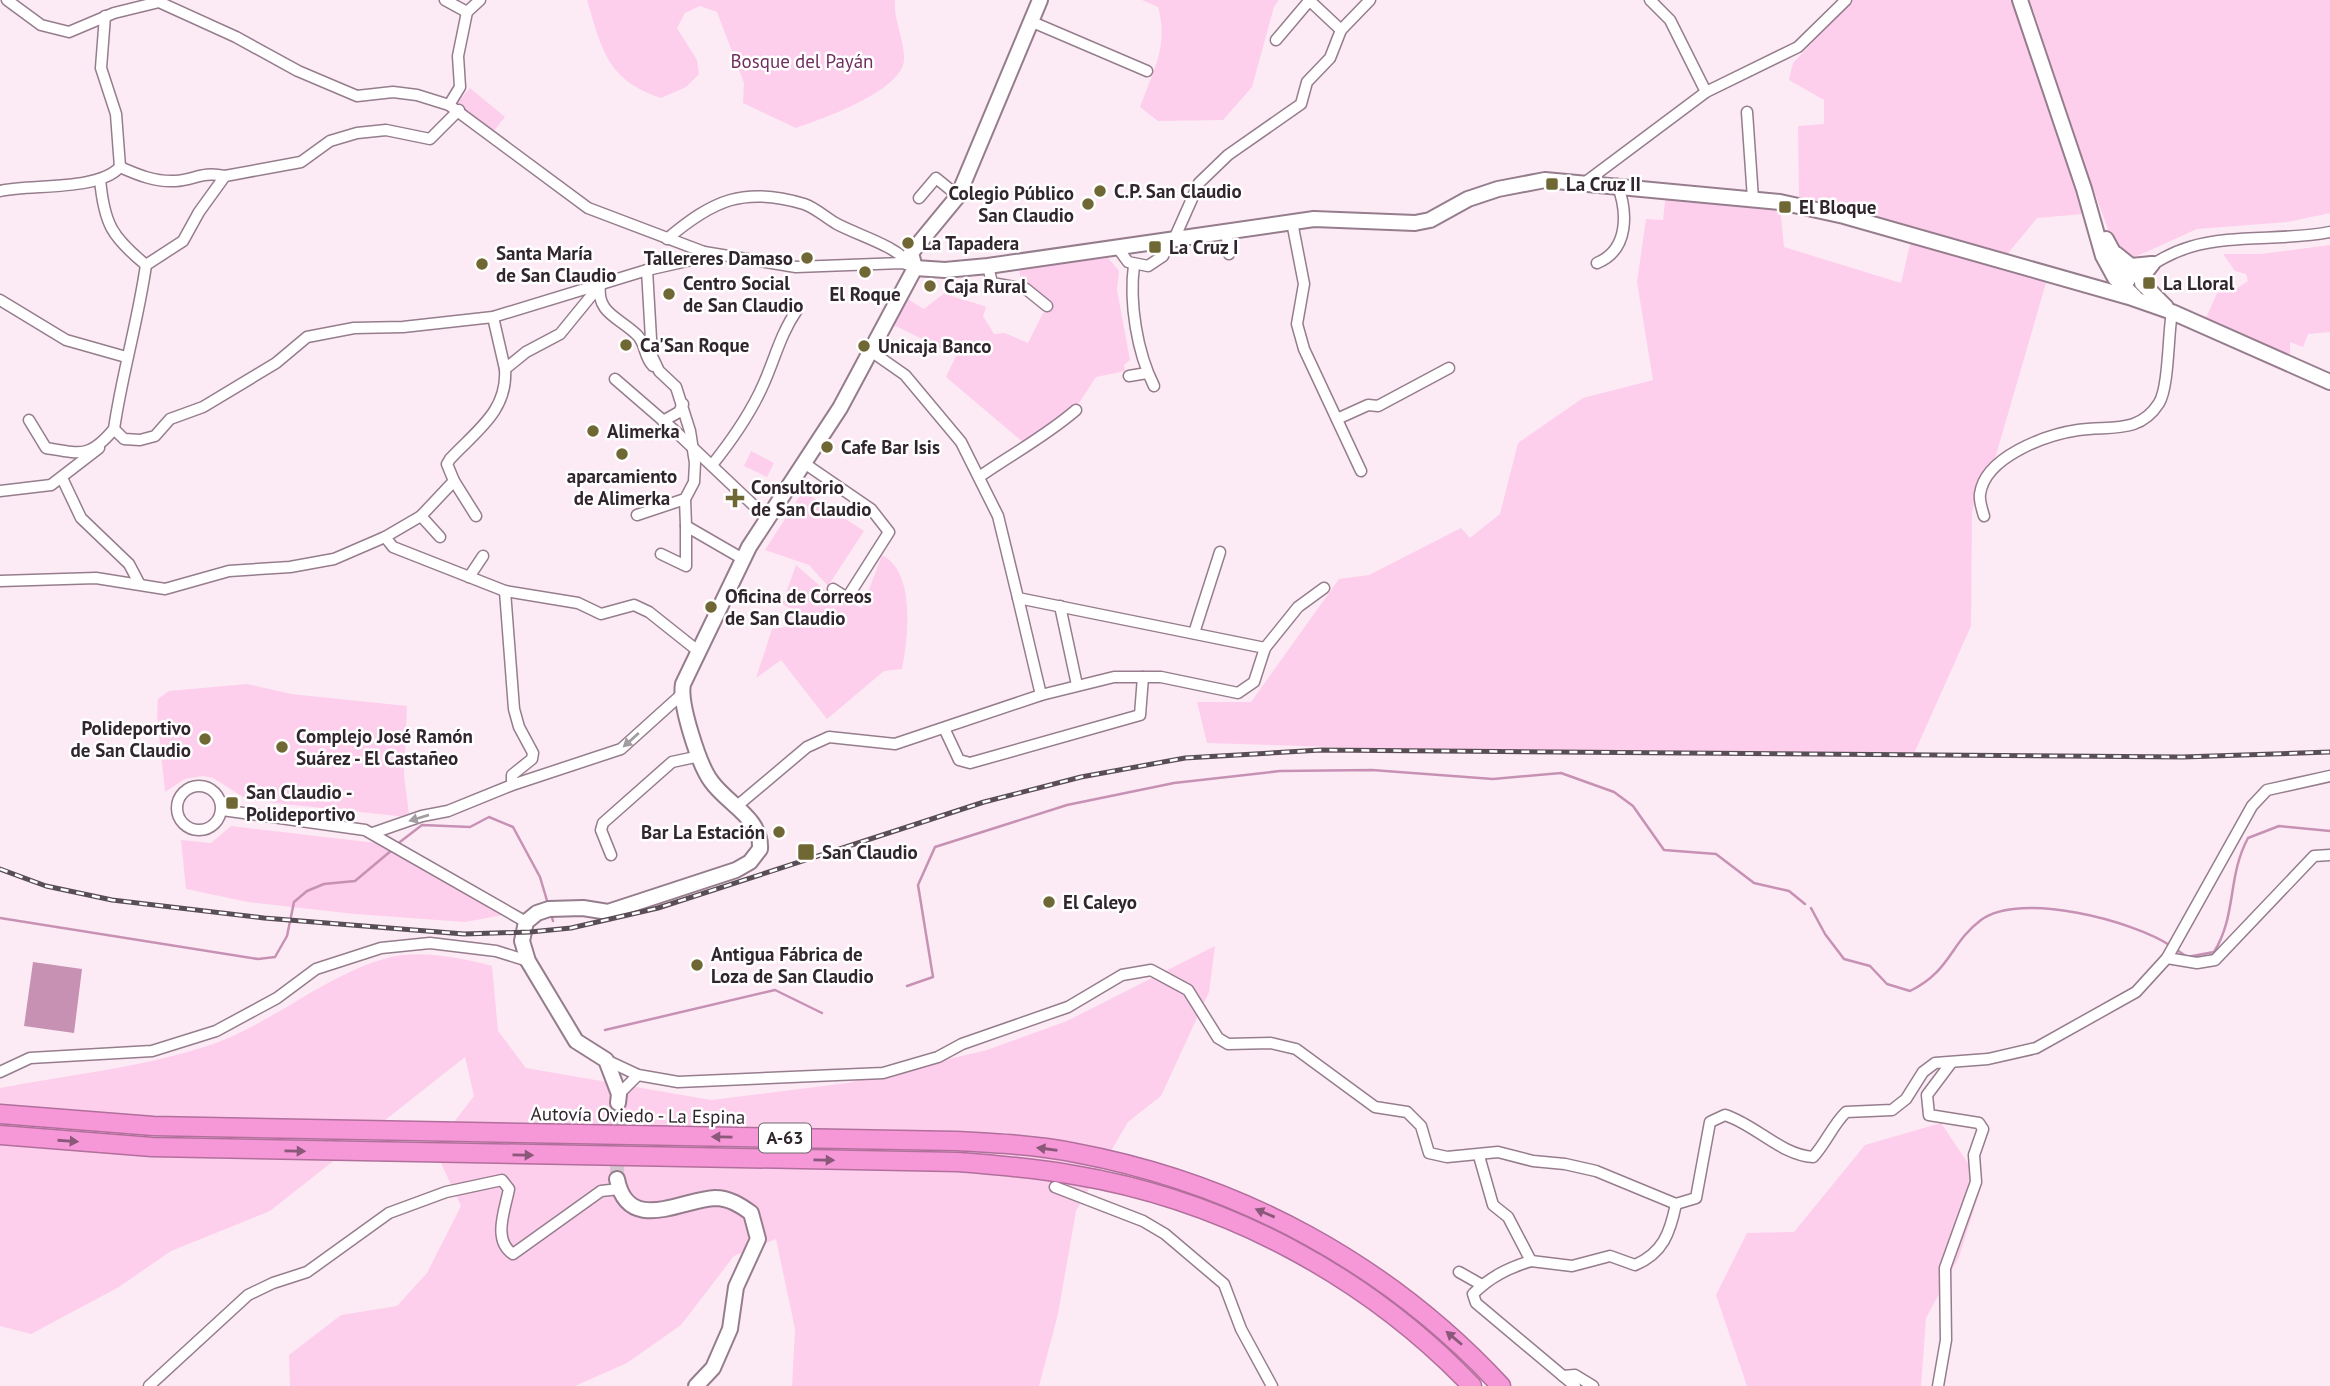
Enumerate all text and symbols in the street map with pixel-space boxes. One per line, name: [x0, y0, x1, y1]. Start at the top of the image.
park label: Bosque del Payán: [731, 49, 874, 73]
place label: La Cruz II: [1566, 172, 1641, 196]
marker: La Cruz II: [1544, 176, 1560, 192]
place label: C.P. San Claudio: [1114, 179, 1242, 203]
place label: Colegio Público San Claudio: [949, 181, 1074, 227]
marker: C.P. San Claudio: [1092, 183, 1108, 199]
place label: El Bloque: [1799, 195, 1876, 219]
marker: Colegio Público San Claudio: [1080, 196, 1096, 212]
marker: El Bloque: [1777, 199, 1793, 215]
place label: La Tapadera: [922, 231, 1019, 255]
marker: La Tapadera: [900, 235, 916, 251]
place label: La Cruz I: [1169, 235, 1238, 259]
marker: La Cruz I: [1147, 239, 1163, 255]
place label: Santa María de San Claudio: [496, 241, 617, 287]
place label: Tallereres Damaso: [644, 246, 793, 270]
marker: Tallereres Damaso: [799, 250, 815, 266]
marker: Santa María de San Claudio: [474, 256, 490, 272]
marker: El Roque: [857, 264, 873, 280]
place label: Centro Social de San Claudio: [683, 271, 804, 317]
place label: La Lloral: [2163, 271, 2235, 295]
place label: Caja Rural: [944, 274, 1027, 298]
marker: La Lloral: [2141, 275, 2157, 291]
marker: Caja Rural: [922, 278, 938, 294]
place label: El Roque: [829, 282, 901, 306]
marker: Centro Social de San Claudio: [661, 286, 677, 302]
place label: Ca'San Roque: [640, 333, 749, 357]
place label: Unicaja Banco: [878, 334, 991, 358]
marker: Ca'San Roque: [618, 337, 634, 353]
marker: Unicaja Banco: [856, 338, 872, 354]
place label: Alimerka: [607, 419, 680, 443]
marker: Alimerka: [585, 423, 601, 439]
place label: Cafe Bar Isis: [841, 435, 940, 459]
marker: Cafe Bar Isis: [819, 439, 835, 455]
marker: aparcamiento de Alimerka: [614, 446, 630, 462]
place label: aparcamiento de Alimerka: [567, 464, 677, 510]
place label: Consultorio de San Claudio: [751, 475, 872, 521]
marker: Consultorio de San Claudio: [725, 488, 745, 508]
place label: Oficina de Correos de San Claudio: [725, 584, 872, 630]
marker: Oficina de Correos de San Claudio: [703, 599, 719, 615]
place label: Polideportivo de San Claudio: [70, 716, 191, 762]
place label: Complejo José Ramón Suárez - El Castañeo: [296, 724, 473, 770]
marker: Polideportivo de San Claudio: [197, 731, 213, 747]
one-way arrow: [622, 732, 640, 748]
marker: Complejo José Ramón Suárez - El Castañeo: [274, 739, 290, 755]
place label: San Claudio - Polideportivo: [246, 780, 356, 826]
marker: San Claudio - Polideportivo: [224, 795, 240, 811]
one-way arrow: [408, 814, 429, 824]
place label: Bar La Estación: [641, 820, 765, 844]
marker: Bar La Estación: [771, 824, 787, 840]
place label: San Claudio: [822, 840, 918, 864]
marker: San Claudio: [796, 842, 816, 862]
place label: El Caleyo: [1063, 890, 1137, 914]
marker: El Caleyo: [1041, 894, 1057, 910]
place label: Antigua Fábrica de Loza de San Claudio: [711, 942, 874, 988]
marker: Antigua Fábrica de Loza de San Claudio: [689, 957, 705, 973]
street label: Autovía Oviedo - La Espina: [531, 1101, 745, 1129]
road number: A-63: [759, 1124, 811, 1153]
one-way arrow: [711, 1131, 733, 1143]
one-way arrow: [57, 1136, 79, 1147]
one-way arrow: [1036, 1143, 1058, 1154]
one-way arrow: [284, 1145, 306, 1156]
one-way arrow: [512, 1149, 534, 1160]
one-way arrow: [813, 1154, 835, 1166]
one-way arrow: [1254, 1207, 1275, 1218]
one-way arrow: [1445, 1330, 1463, 1345]

